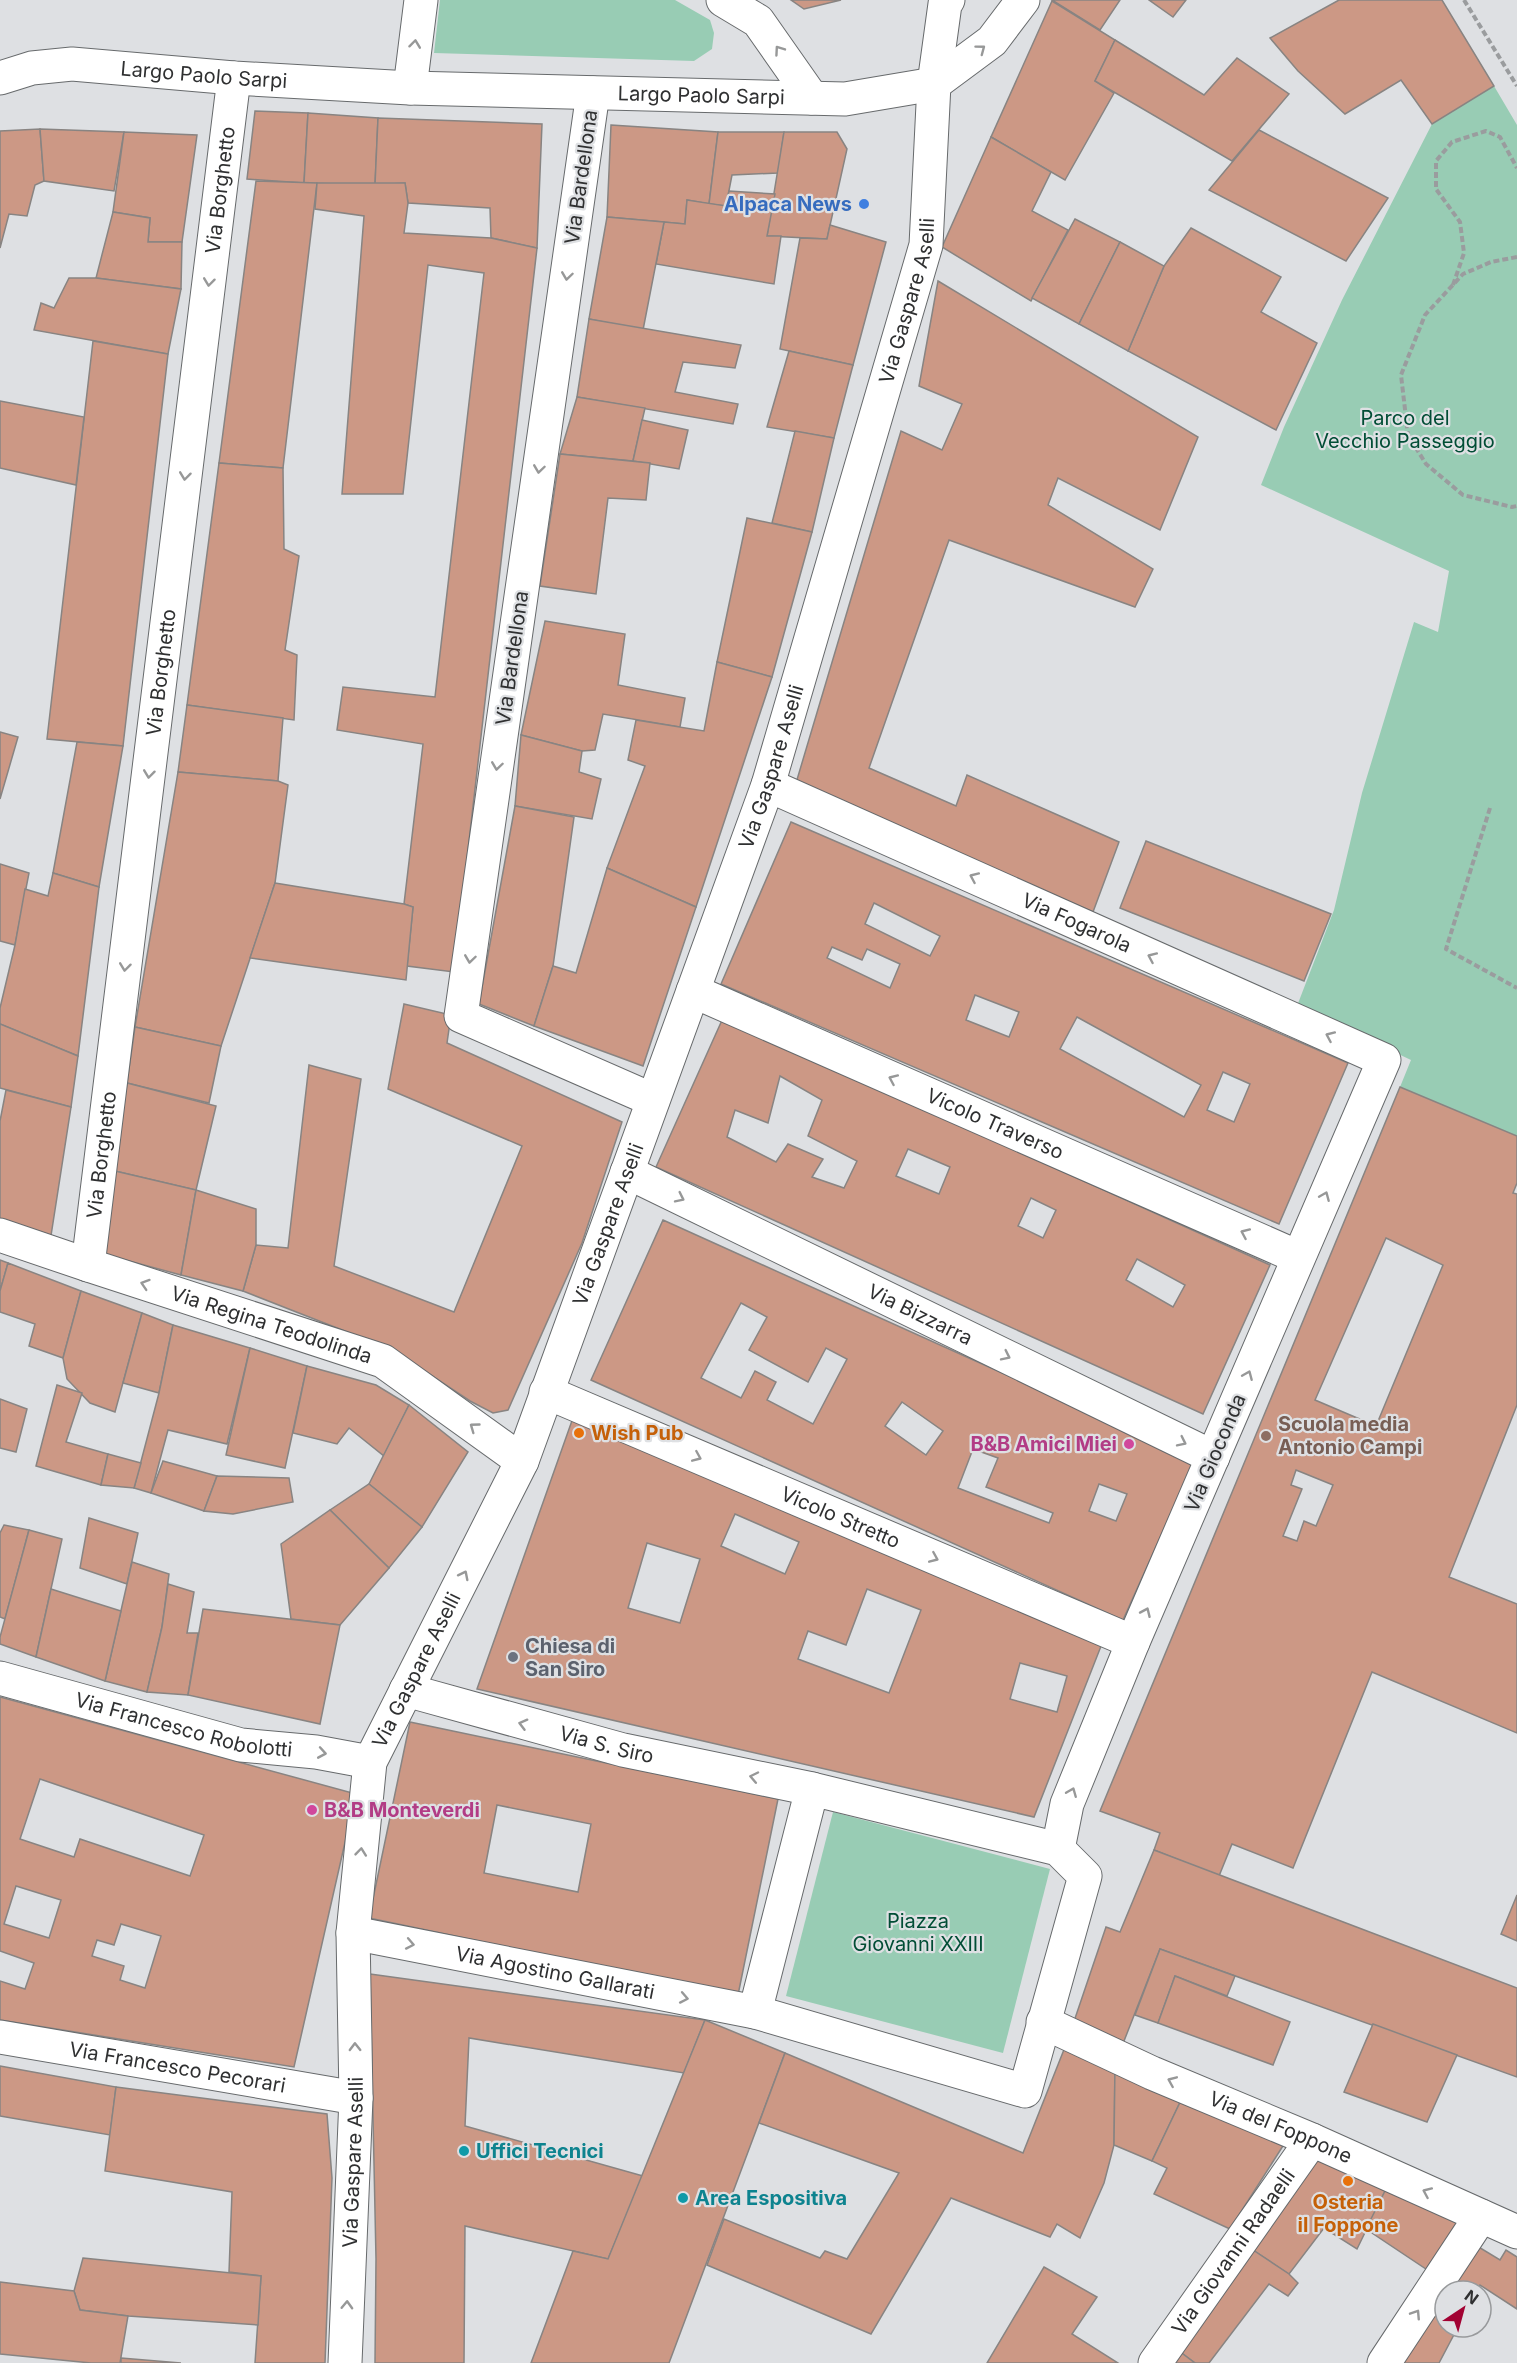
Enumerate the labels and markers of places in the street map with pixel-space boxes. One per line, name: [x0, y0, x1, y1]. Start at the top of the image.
place label: Alpaca News: [724, 192, 852, 216]
marker: Alpaca News: [857, 197, 871, 211]
place label: Scuola media Antonio Campi: [1278, 1412, 1422, 1459]
place label: Wish Pub: [591, 1421, 684, 1445]
marker: Wish Pub: [572, 1426, 586, 1440]
marker: Scuola media Antonio Campi: [1259, 1429, 1273, 1443]
place label: B&B Amici Miei: [970, 1432, 1117, 1456]
marker: B&B Amici Miei: [1122, 1437, 1136, 1451]
place label: Chiesa di San Siro: [525, 1634, 615, 1681]
marker: Chiesa di San Siro: [506, 1650, 520, 1664]
place label: B&B Monteverdi: [324, 1798, 480, 1822]
marker: B&B Monteverdi: [305, 1803, 319, 1817]
place label: Uffici Tecnici: [476, 2139, 604, 2163]
marker: Uffici Tecnici: [457, 2144, 471, 2158]
marker: Osteria il Foppone: [1341, 2174, 1355, 2188]
place label: Area Espositiva: [695, 2186, 847, 2210]
place label: Osteria il Foppone: [1298, 2190, 1399, 2237]
marker: Area Espositiva: [676, 2191, 690, 2205]

